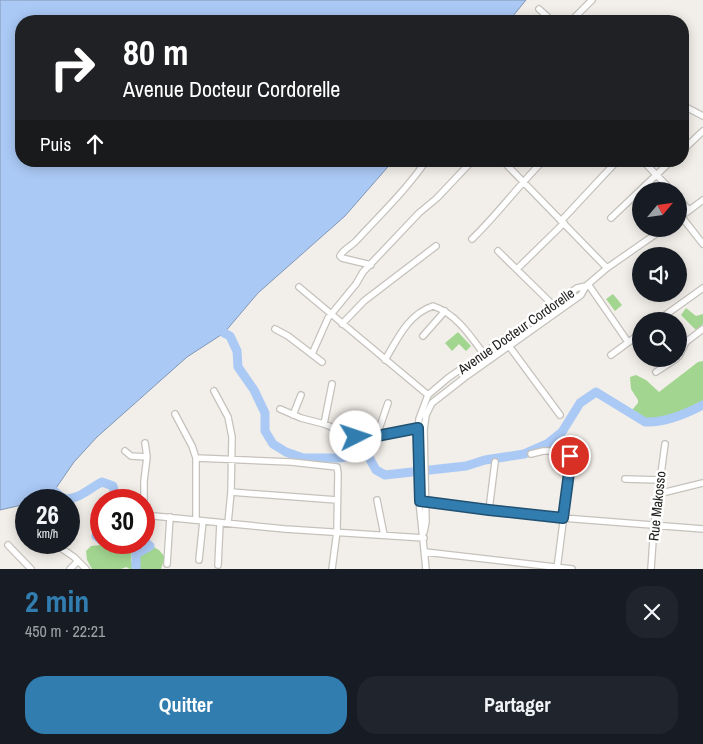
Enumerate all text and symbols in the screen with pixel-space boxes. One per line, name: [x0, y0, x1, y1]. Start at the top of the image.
text: 80 m: [123, 29, 188, 76]
icon: right: [40, 35, 105, 100]
text: Avenue Docteur Cordorelle: [123, 74, 340, 104]
icon: ahead: [81, 130, 109, 158]
text: Puis: [40, 131, 71, 157]
north arrow: [632, 182, 688, 238]
map controls: [632, 182, 687, 367]
button: sound: [632, 247, 687, 302]
street label: Avenue Docteur Cordorelle: [453, 284, 578, 379]
button: search: [632, 312, 687, 367]
position arrow: [329, 410, 381, 462]
pin: [549, 435, 591, 477]
icon: arrive: [556, 442, 584, 470]
street label: Rue Makosso: [644, 470, 670, 542]
speed limit sign: 30: [90, 489, 155, 554]
text: 26: [36, 498, 59, 532]
text: km/h: [37, 526, 58, 542]
text: 2 min: [25, 581, 89, 621]
button: close: [626, 586, 678, 638]
text: 450 m · 22:21: [25, 620, 105, 642]
button: Quitter: [25, 676, 347, 734]
button: Partager: [357, 676, 678, 734]

